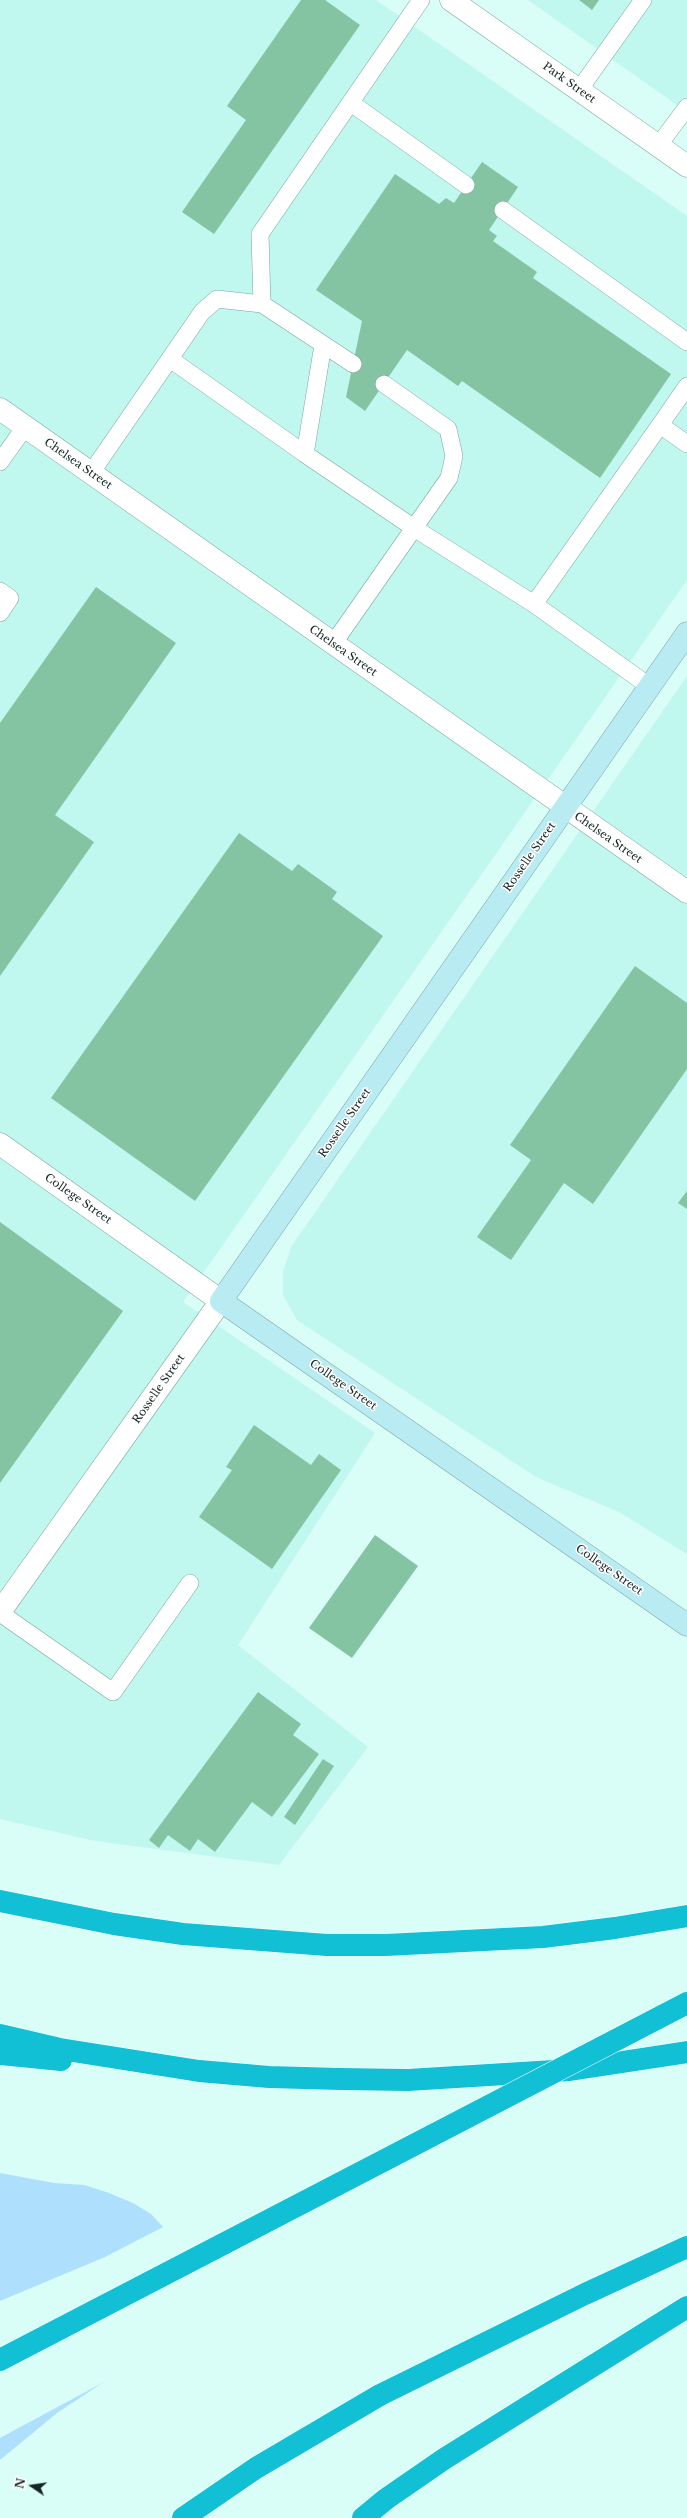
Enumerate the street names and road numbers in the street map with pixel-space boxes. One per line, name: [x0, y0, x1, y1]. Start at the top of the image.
street label: Park Street: [540, 60, 598, 106]
street label: Chelsea Street: [41, 436, 115, 492]
street label: Chelsea Street: [306, 623, 380, 679]
street label: Chelsea Street: [571, 810, 645, 866]
street label: Rosselle Street: [501, 820, 559, 894]
street label: Rosselle Street: [316, 1086, 374, 1160]
street label: College Street: [42, 1171, 114, 1227]
street label: Rosselle Street: [130, 1352, 188, 1426]
street label: College Street: [307, 1357, 379, 1413]
street label: College Street: [573, 1542, 645, 1598]

